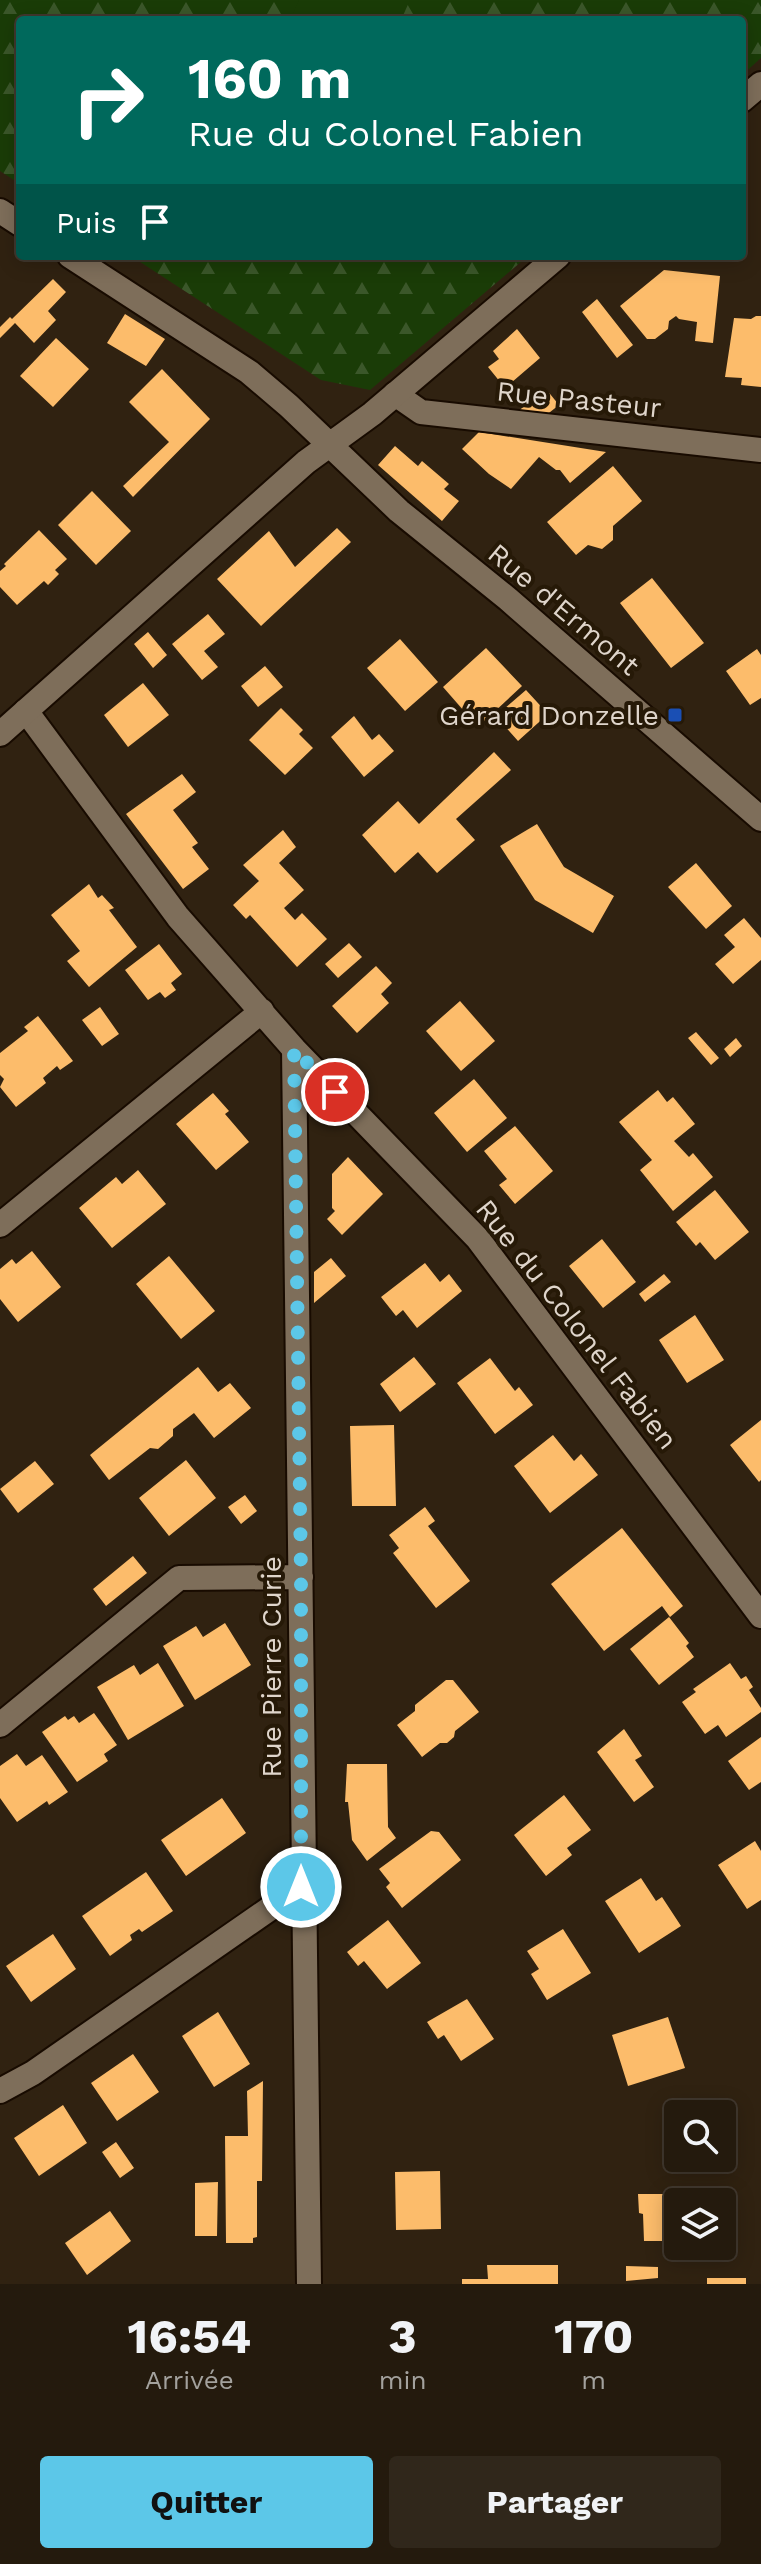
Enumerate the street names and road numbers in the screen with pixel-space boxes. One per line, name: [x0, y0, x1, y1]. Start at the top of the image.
street label: Rue Pasteur: [495, 374, 663, 425]
street label: Rue d'Ermont: [481, 537, 646, 682]
street label: Rue du Colonel Fabien: [469, 1193, 684, 1456]
street label: Rue Pierre Curie: [255, 1556, 288, 1778]

